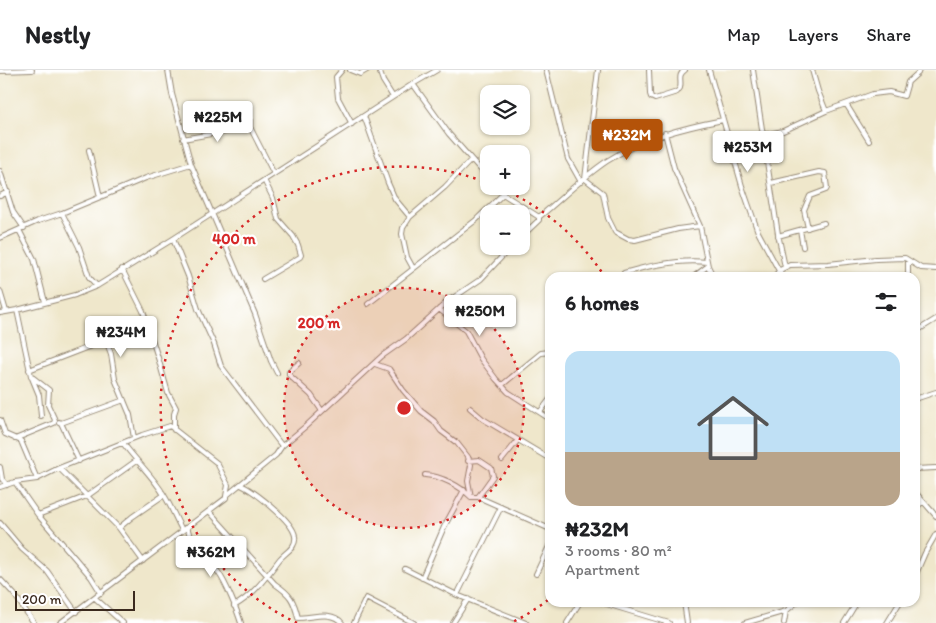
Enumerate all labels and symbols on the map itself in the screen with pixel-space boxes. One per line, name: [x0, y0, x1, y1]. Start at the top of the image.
pin: ₦225M: [183, 100, 253, 143]
pin: ₦232M: [592, 118, 662, 161]
pin: ₦253M: [713, 131, 783, 173]
text: 400 m: [212, 230, 256, 248]
pin: ₦250M: [445, 294, 515, 337]
text: 200 m: [298, 314, 341, 332]
pin: ₦234M: [86, 316, 156, 358]
centre of rings: [395, 399, 413, 417]
pin: ₦362M: [176, 536, 246, 578]
scale bar: [15, 588, 135, 611]

